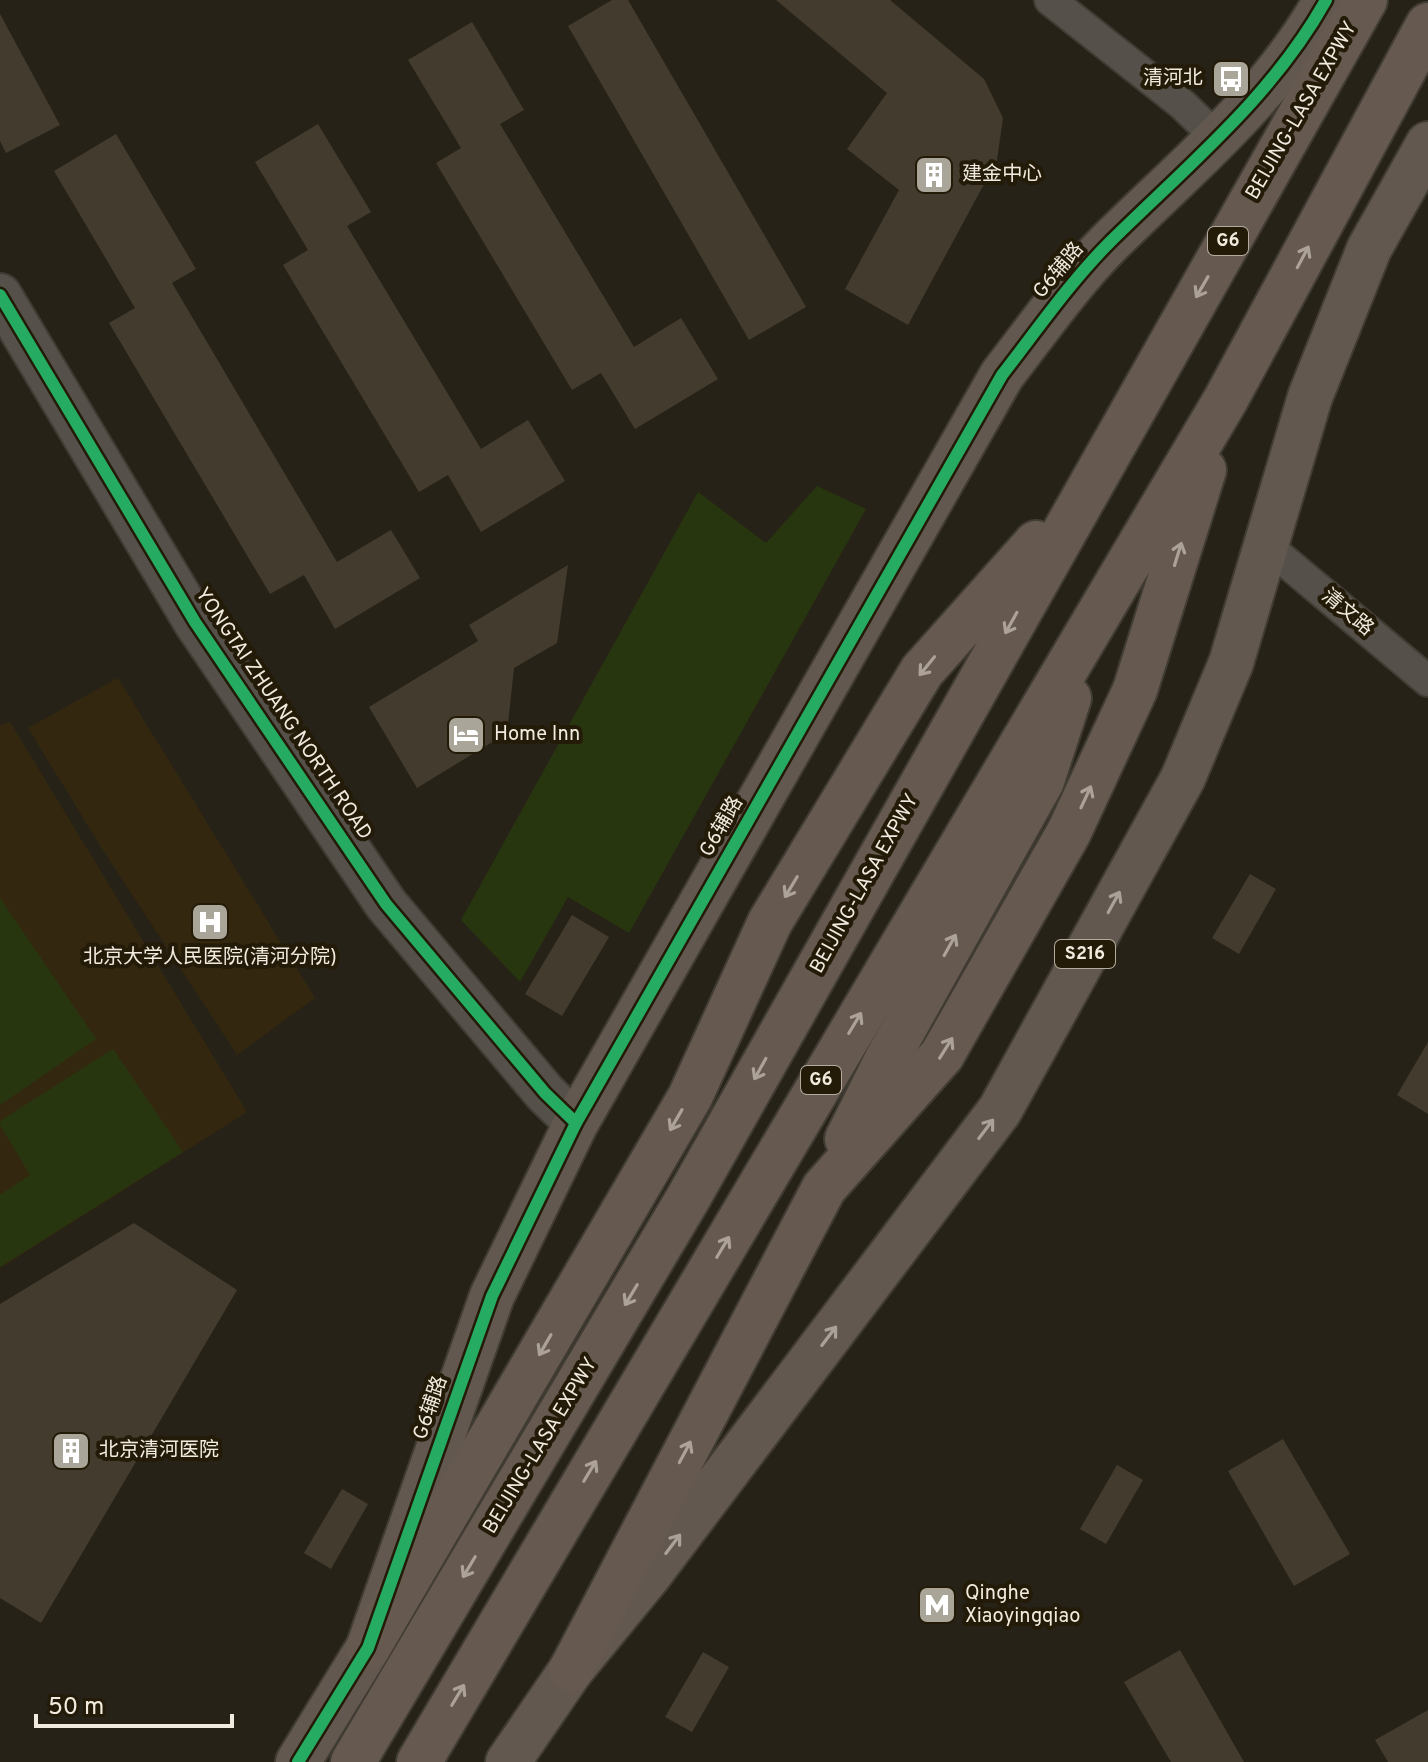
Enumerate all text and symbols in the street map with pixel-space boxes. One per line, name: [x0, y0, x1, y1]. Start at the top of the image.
street label: BEIJING-LASA EXPWY: [1240, 17, 1364, 205]
bus stop icon: 清河北: [1210, 58, 1252, 100]
place label: 清河北: [1143, 66, 1203, 92]
building icon: 建金中心: [913, 154, 955, 196]
place label: 建金中心: [962, 162, 1042, 188]
road number: G6: [1208, 227, 1248, 255]
street label: G6辅路: [1028, 237, 1090, 305]
one-way arrow: [1295, 246, 1311, 269]
one-way arrow: [1194, 275, 1210, 298]
one-way arrow: [1171, 542, 1186, 567]
street label: YONGTAI ZHUANG NORTH ROAD: [189, 583, 377, 845]
street label: 清文路: [1316, 584, 1378, 642]
one-way arrow: [1003, 611, 1019, 634]
one-way arrow: [918, 655, 936, 676]
hotel icon: Home Inn: [445, 714, 487, 756]
place label: Home Inn: [494, 722, 580, 748]
one-way arrow: [1079, 785, 1094, 809]
street label: BEIJING-LASA EXPWY: [805, 789, 925, 979]
street label: G6辅路: [694, 792, 750, 862]
one-way arrow: [783, 875, 799, 898]
one-way arrow: [1106, 891, 1122, 915]
hospital icon: 北京大学人民医院(清河分院): [189, 901, 231, 943]
one-way arrow: [942, 934, 958, 957]
road number: S216: [1055, 940, 1115, 968]
place label: 北京大学人民医院(清河分院): [83, 945, 337, 971]
one-way arrow: [847, 1012, 863, 1035]
one-way arrow: [938, 1037, 954, 1060]
one-way arrow: [752, 1057, 767, 1081]
road number: G6: [801, 1066, 841, 1094]
one-way arrow: [668, 1108, 684, 1131]
one-way arrow: [977, 1118, 994, 1140]
one-way arrow: [715, 1236, 731, 1259]
one-way arrow: [622, 1283, 638, 1306]
one-way arrow: [821, 1326, 838, 1347]
one-way arrow: [537, 1332, 552, 1356]
street label: BEIJING-LASA EXPWY: [478, 1353, 604, 1539]
street label: G6辅路: [408, 1373, 454, 1443]
building icon: 北京清河医院: [50, 1430, 92, 1472]
place label: 北京清河医院: [99, 1438, 219, 1464]
one-way arrow: [678, 1441, 694, 1464]
one-way arrow: [582, 1460, 598, 1483]
one-way arrow: [664, 1534, 681, 1555]
one-way arrow: [461, 1555, 477, 1578]
place label: Qinghe Xiaoyingqiao: [965, 1581, 1080, 1630]
metro station icon: Qinghe Xiaoyingqiao: [916, 1584, 958, 1626]
scale bar: [36, 1678, 232, 1728]
one-way arrow: [450, 1684, 466, 1707]
text: 50 m: [48, 1693, 104, 1723]

